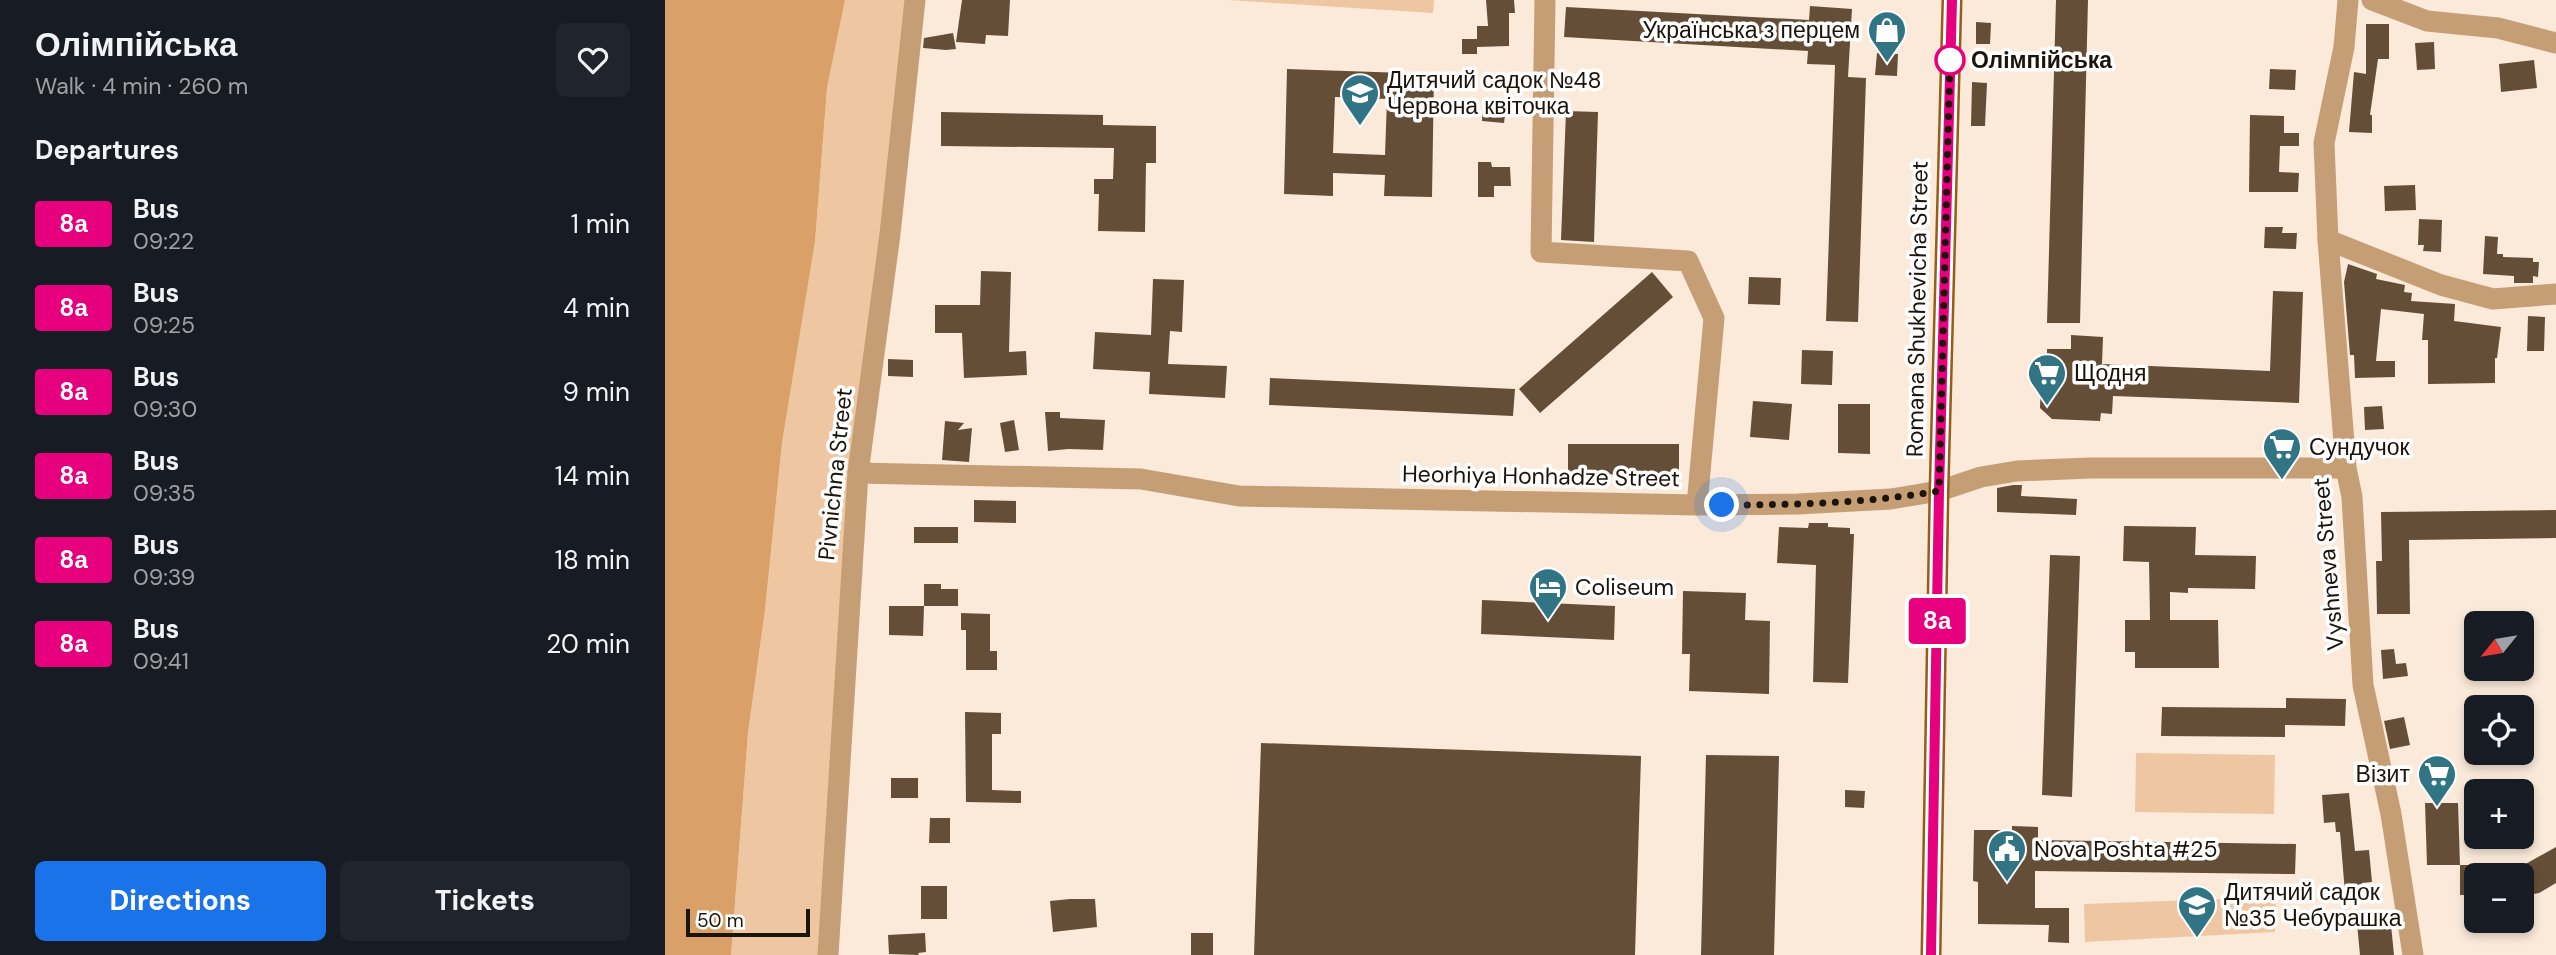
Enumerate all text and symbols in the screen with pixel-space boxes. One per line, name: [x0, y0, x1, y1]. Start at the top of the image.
shop icon: Українська з перцем: [1866, 9, 1908, 64]
place label: Українська з перцем: [1643, 15, 1860, 45]
text: Олiмпiйська: [35, 23, 237, 66]
button: heart: [556, 23, 630, 97]
marker: Олiмпiйська: [1935, 45, 1965, 75]
place label: Олiмпiйська: [1971, 45, 2112, 75]
place label: Дитячий садок №48 Червона квіточка: [1387, 65, 1602, 121]
text: Walk · 4 min · 260 m: [35, 71, 248, 101]
school or university icon: Дитячий садок №48 Червона квіточка: [1339, 72, 1381, 127]
text: Departures: [35, 133, 179, 167]
street label: Romana Shukhevicha Street: [1899, 161, 1935, 457]
text: Bus: [133, 192, 179, 226]
text: 1 min: [571, 207, 630, 241]
text: 8а: [59, 208, 88, 239]
text: 09:22: [133, 226, 194, 256]
text: Bus: [133, 276, 179, 310]
text: 4 min: [563, 291, 630, 325]
text: 8а: [59, 292, 88, 323]
text: 09:25: [133, 310, 195, 340]
supermarket icon: Щодня: [2026, 352, 2068, 407]
place label: Щодня: [2074, 358, 2146, 388]
text: Bus: [133, 360, 179, 394]
text: 9 min: [562, 375, 630, 409]
text: 8а: [59, 376, 88, 407]
street label: Pivnichna Street: [811, 386, 859, 562]
text: 09:30: [133, 394, 197, 424]
supermarket icon: Сундучок: [2261, 426, 2303, 481]
place label: Сундучок: [2309, 432, 2411, 462]
text: Bus: [133, 444, 179, 478]
text: 14 min: [555, 459, 630, 493]
street label: Heorhiya Honhadze Street: [1402, 459, 1680, 493]
text: 8а: [59, 460, 88, 491]
street label: Vyshneva Street: [2305, 476, 2351, 652]
text: 09:35: [133, 478, 195, 508]
your location: [1704, 487, 1739, 522]
text: Bus: [133, 528, 179, 562]
text: 18 min: [555, 543, 630, 577]
text: 8а: [59, 544, 88, 575]
text: 09:39: [133, 562, 195, 592]
hotel icon: Coliseum: [1527, 566, 1569, 621]
place label: Coliseum: [1575, 572, 1674, 602]
line badge: 8а: [1905, 598, 1969, 644]
text: 8а: [1923, 605, 1951, 636]
north arrow: [2464, 611, 2534, 681]
map controls: [2464, 611, 2534, 933]
text: Bus: [133, 612, 179, 646]
text: 20 min: [546, 627, 630, 661]
text: 8а: [59, 628, 88, 659]
text: 09:41: [133, 646, 189, 676]
button: locate: [2464, 695, 2534, 765]
supermarket icon: Візит: [2416, 753, 2458, 808]
place label: Візит: [2356, 759, 2410, 789]
button: +: [2464, 779, 2534, 849]
public building icon: Nova Poshta #25: [1986, 828, 2028, 883]
place label: Nova Poshta #25: [2034, 834, 2218, 864]
button: Directions: [35, 861, 326, 941]
button: Tickets: [340, 861, 630, 941]
button: −: [2464, 863, 2534, 933]
place label: Дитячий садок №35 Чебурашка: [2224, 877, 2402, 933]
school or university icon: Дитячий садок №35 Чебурашка: [2176, 884, 2218, 939]
scale bar: [686, 906, 810, 938]
text: 50 m: [697, 908, 744, 933]

